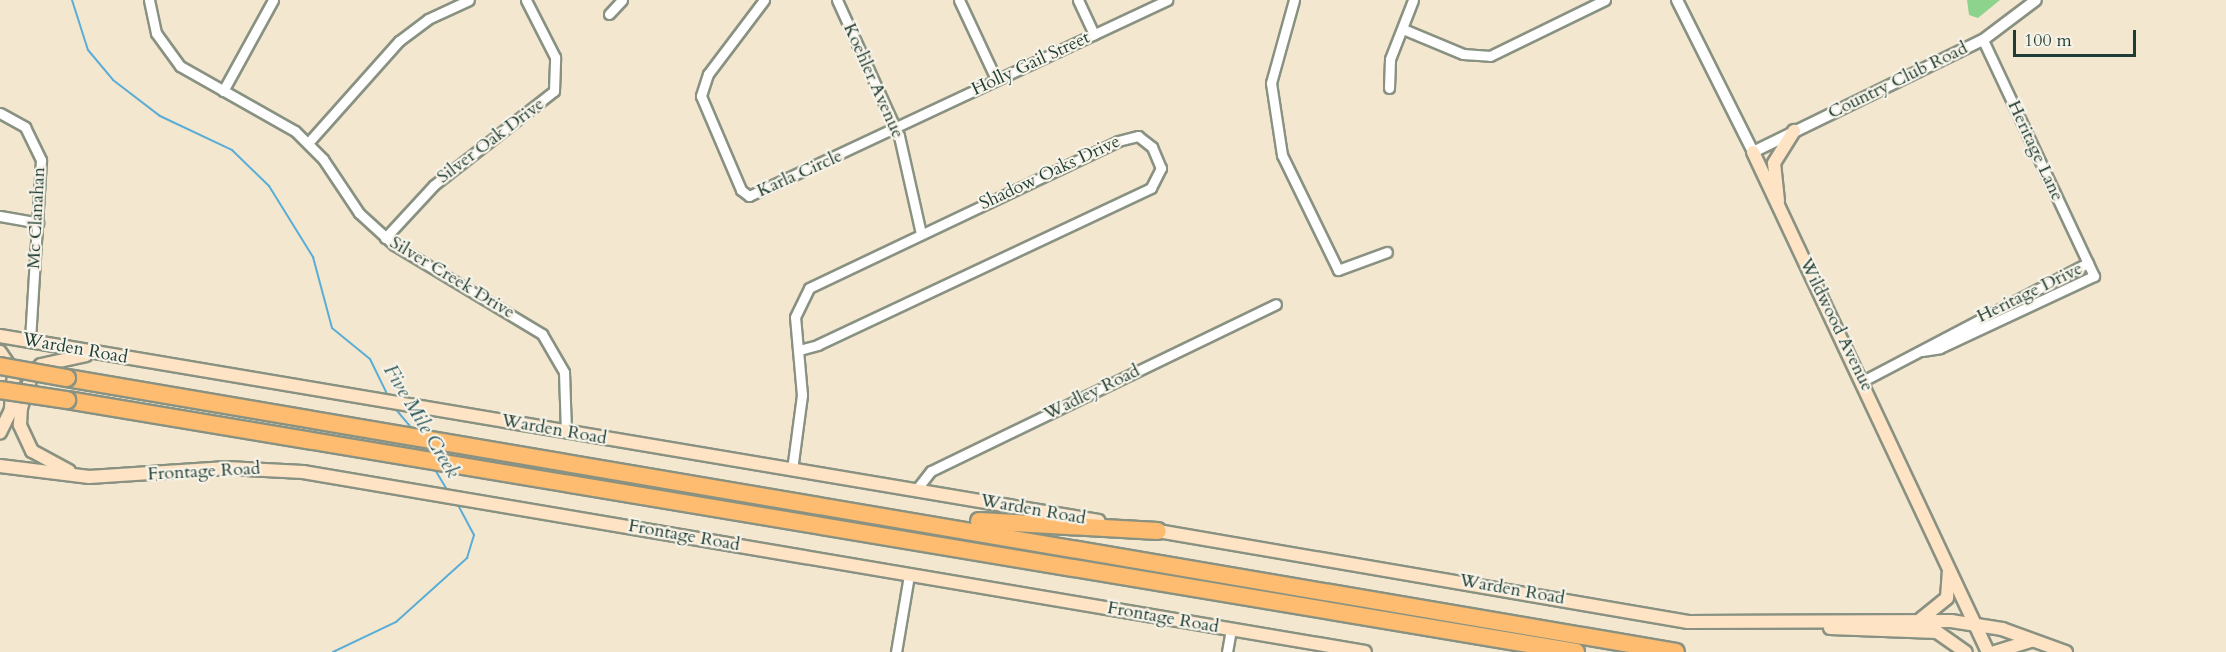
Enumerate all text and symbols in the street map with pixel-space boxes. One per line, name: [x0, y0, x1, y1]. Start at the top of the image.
scale bar: [2016, 18, 2139, 56]
street label: Koehler Avenue: [838, 20, 908, 142]
street label: Holly Gail Street: [968, 27, 1094, 101]
text: 100 m: [2024, 28, 2072, 53]
street label: Country Club Road: [1825, 38, 1971, 124]
street label: Silver Oak Drive: [433, 94, 549, 188]
street label: Heritage Lane: [2002, 97, 2068, 205]
street label: Shadow Oaks Drive: [976, 131, 1124, 215]
street label: Karla Circle: [754, 146, 846, 202]
street label: Mc Clanahan: [24, 166, 50, 270]
street label: Silver Creek Drive: [386, 232, 518, 324]
street label: Wildwood Avenue: [1794, 255, 1878, 395]
street label: Heritage Drive: [1974, 258, 2086, 328]
street label: Warden Road: [21, 329, 129, 369]
water label: Five Mile Creek: [379, 360, 465, 482]
street label: Wadley Road: [1041, 361, 1143, 425]
street label: Warden Road: [500, 410, 608, 450]
street label: Frontage Road: [147, 458, 261, 486]
street label: Warden Road: [979, 490, 1087, 530]
street label: Frontage Road: [627, 516, 741, 556]
street label: Warden Road: [1458, 570, 1566, 610]
street label: Frontage Road: [1106, 598, 1220, 638]

